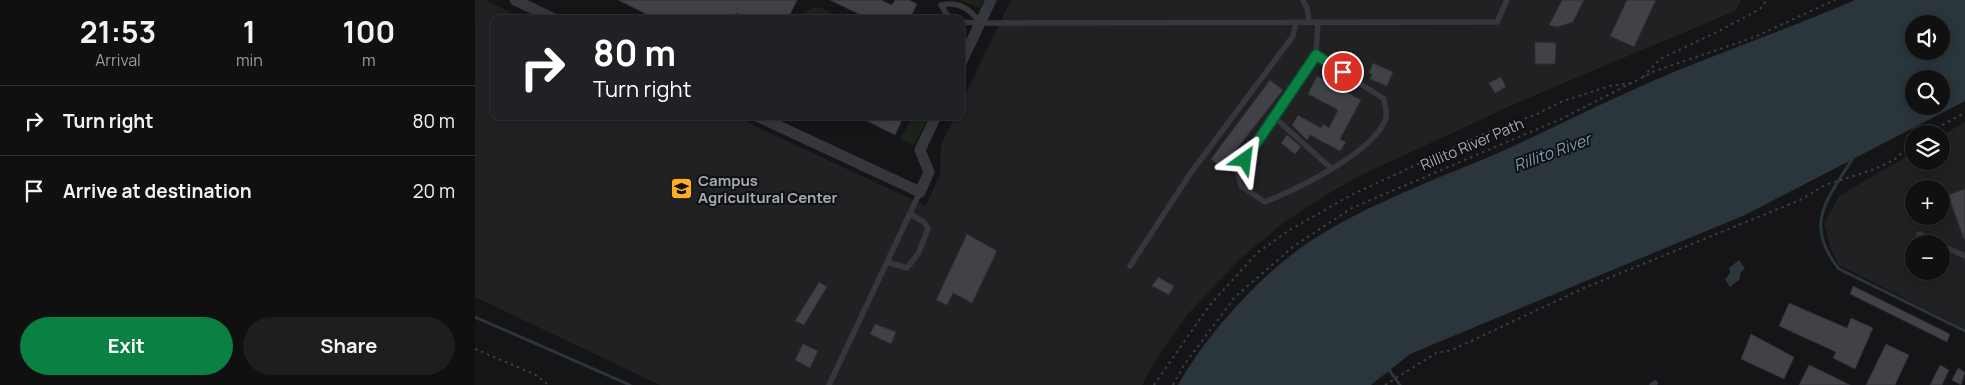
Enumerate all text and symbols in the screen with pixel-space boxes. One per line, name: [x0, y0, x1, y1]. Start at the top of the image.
text: 21:53: [80, 11, 156, 52]
text: 1: [243, 11, 256, 52]
text: 100: [343, 11, 395, 52]
map controls: [1905, 15, 1950, 280]
button: sound: [1905, 15, 1950, 60]
text: 80 m: [593, 29, 676, 77]
icon: right: [510, 35, 575, 100]
text: Arrival: [95, 49, 141, 71]
text: min: [236, 49, 263, 71]
text: m: [362, 49, 376, 71]
pin: [1322, 51, 1364, 93]
icon: arrive: [1329, 58, 1357, 86]
button: search: [1905, 70, 1950, 115]
text: Turn right: [593, 74, 691, 104]
icon: right: [20, 107, 48, 135]
text: Turn right: [63, 108, 153, 134]
text: 80 m: [412, 108, 455, 134]
street label: Rillito River Path: [1417, 113, 1527, 175]
button: layers: [1905, 125, 1950, 170]
water label: Rillito River: [1510, 127, 1596, 176]
position arrow: [1218, 133, 1270, 185]
place label: Campus Agricultural Center: [698, 170, 838, 208]
icon: arrive: [20, 177, 48, 205]
school or university icon: Campus Agricultural Center: [670, 177, 694, 201]
text: Arrive at destination: [63, 178, 252, 204]
text: 20 m: [413, 178, 455, 204]
button: +: [1905, 180, 1950, 225]
button: −: [1905, 235, 1950, 280]
button: Exit: [20, 317, 233, 375]
button: Share: [243, 317, 455, 375]

